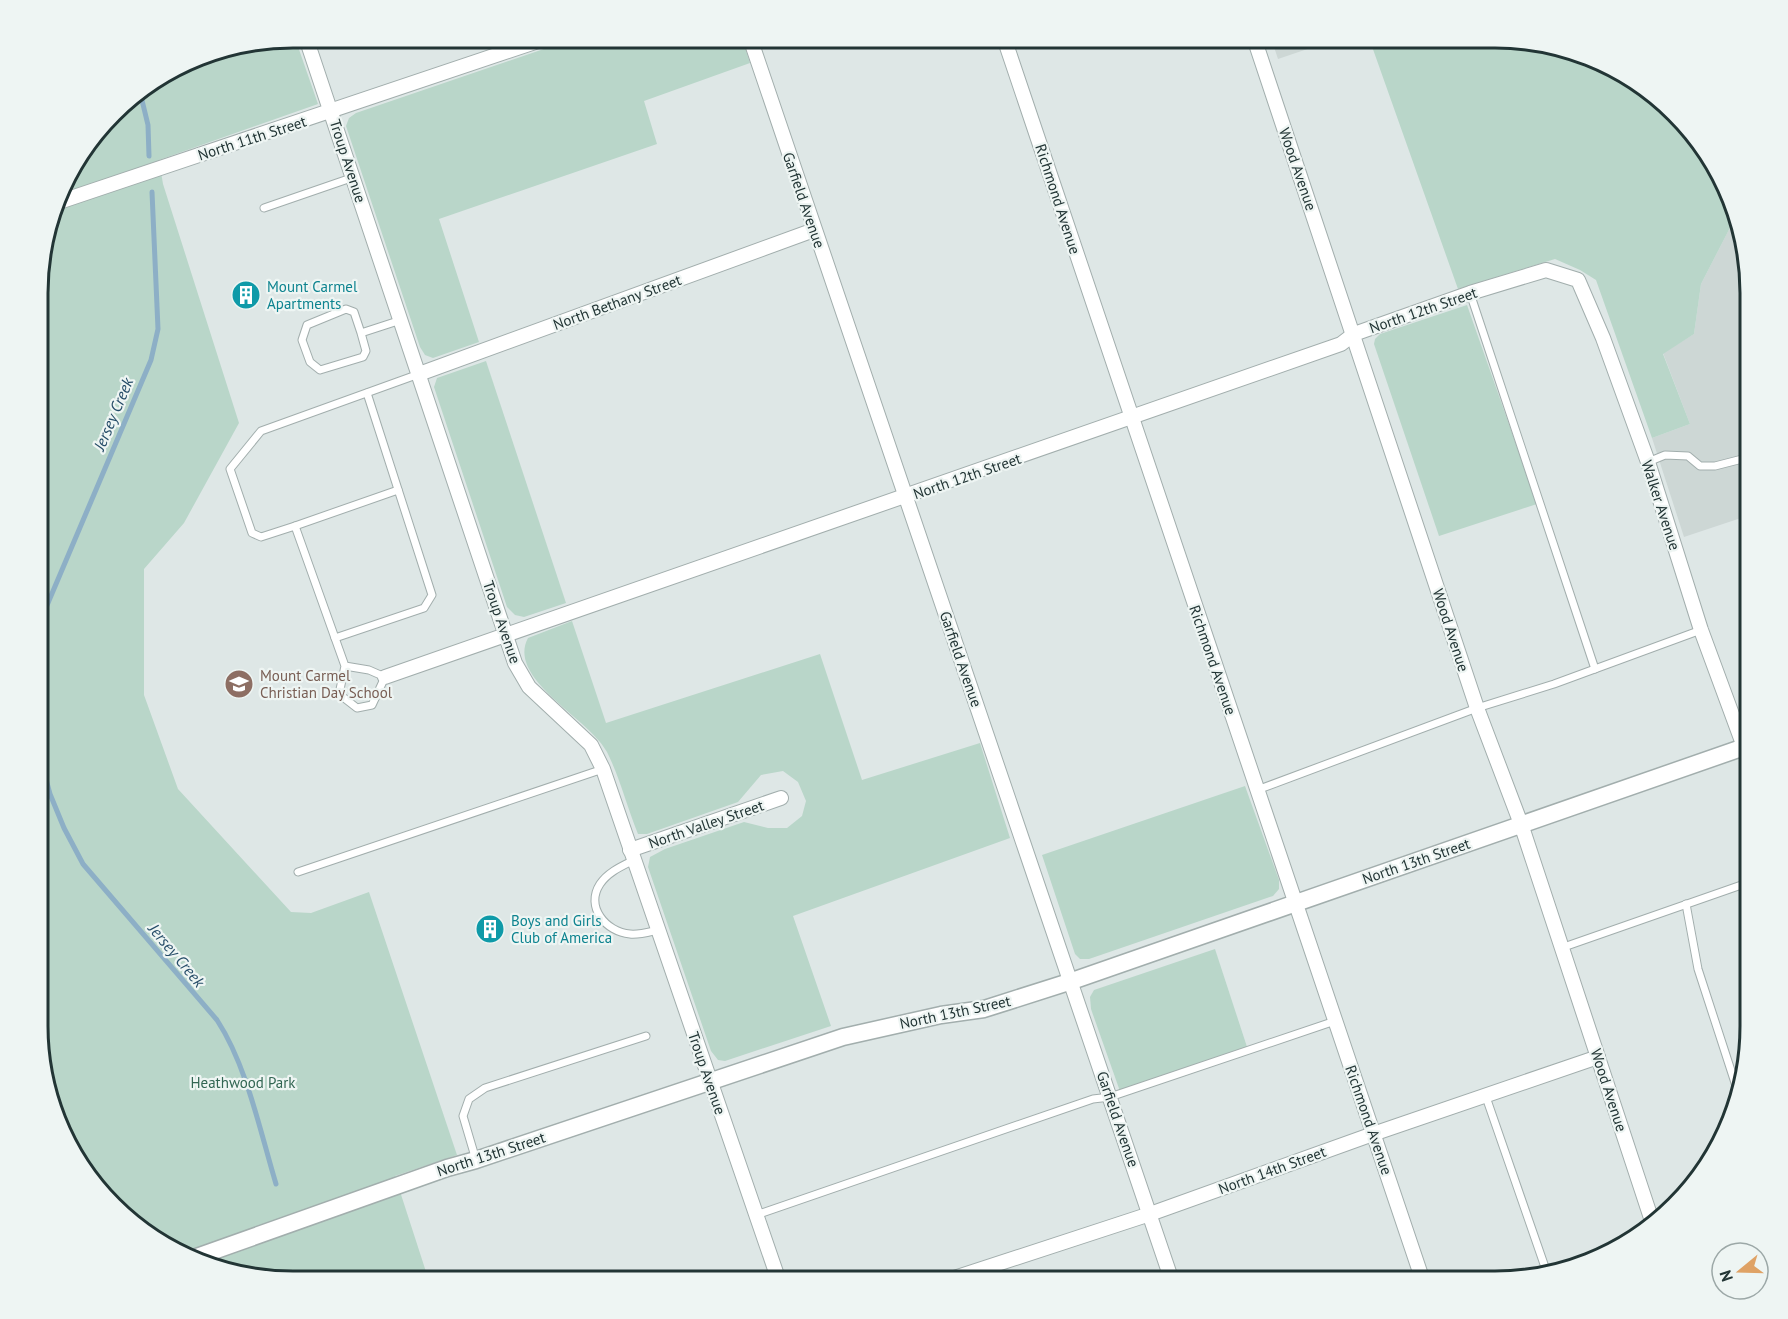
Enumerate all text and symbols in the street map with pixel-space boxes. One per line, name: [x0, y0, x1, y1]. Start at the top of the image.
street label: North 11th Street: [195, 112, 309, 164]
street label: Troup Avenue: [326, 117, 370, 205]
street label: Wood Avenue: [1275, 125, 1321, 213]
street label: Richmond Avenue: [1031, 141, 1085, 257]
street label: Garfield Avenue: [779, 150, 829, 250]
street label: North Bethany Street: [550, 270, 684, 334]
place label: Mount Carmel Apartments: [267, 277, 358, 313]
building icon: Mount Carmel Apartments: [230, 279, 262, 311]
street label: North 12th Street: [1367, 283, 1479, 337]
water label: Jersey Creek: [88, 374, 138, 454]
street label: North 12th Street: [911, 449, 1023, 503]
street label: Walker Avenue: [1637, 457, 1685, 553]
street label: Troup Avenue: [479, 578, 525, 666]
street label: Wood Avenue: [1429, 586, 1473, 674]
street label: Richmond Avenue: [1185, 603, 1241, 717]
street label: Garfield Avenue: [936, 609, 986, 709]
place label: Mount Carmel Christian Day School: [260, 666, 393, 702]
school or university icon: Mount Carmel Christian Day School: [223, 668, 255, 700]
street label: North Valley Street: [646, 795, 766, 853]
street label: North 13th Street: [1360, 834, 1472, 888]
place label: Boys and Girls Club of America: [511, 911, 612, 947]
building icon: Boys and Girls Club of America: [474, 913, 506, 945]
water label: Jersey Creek: [144, 918, 210, 992]
street label: North 13th Street: [898, 991, 1012, 1033]
street label: Troup Avenue: [684, 1029, 730, 1117]
street label: Wood Avenue: [1587, 1046, 1631, 1134]
street label: Richmond Avenue: [1341, 1063, 1397, 1177]
street label: Garfield Avenue: [1093, 1069, 1143, 1169]
park label: Heathwood Park: [190, 1073, 296, 1092]
street label: North 13th Street: [434, 1128, 548, 1180]
street label: North 14th Street: [1216, 1142, 1328, 1198]
north arrow: [1710, 1241, 1770, 1301]
text: N: [1715, 1268, 1737, 1284]

